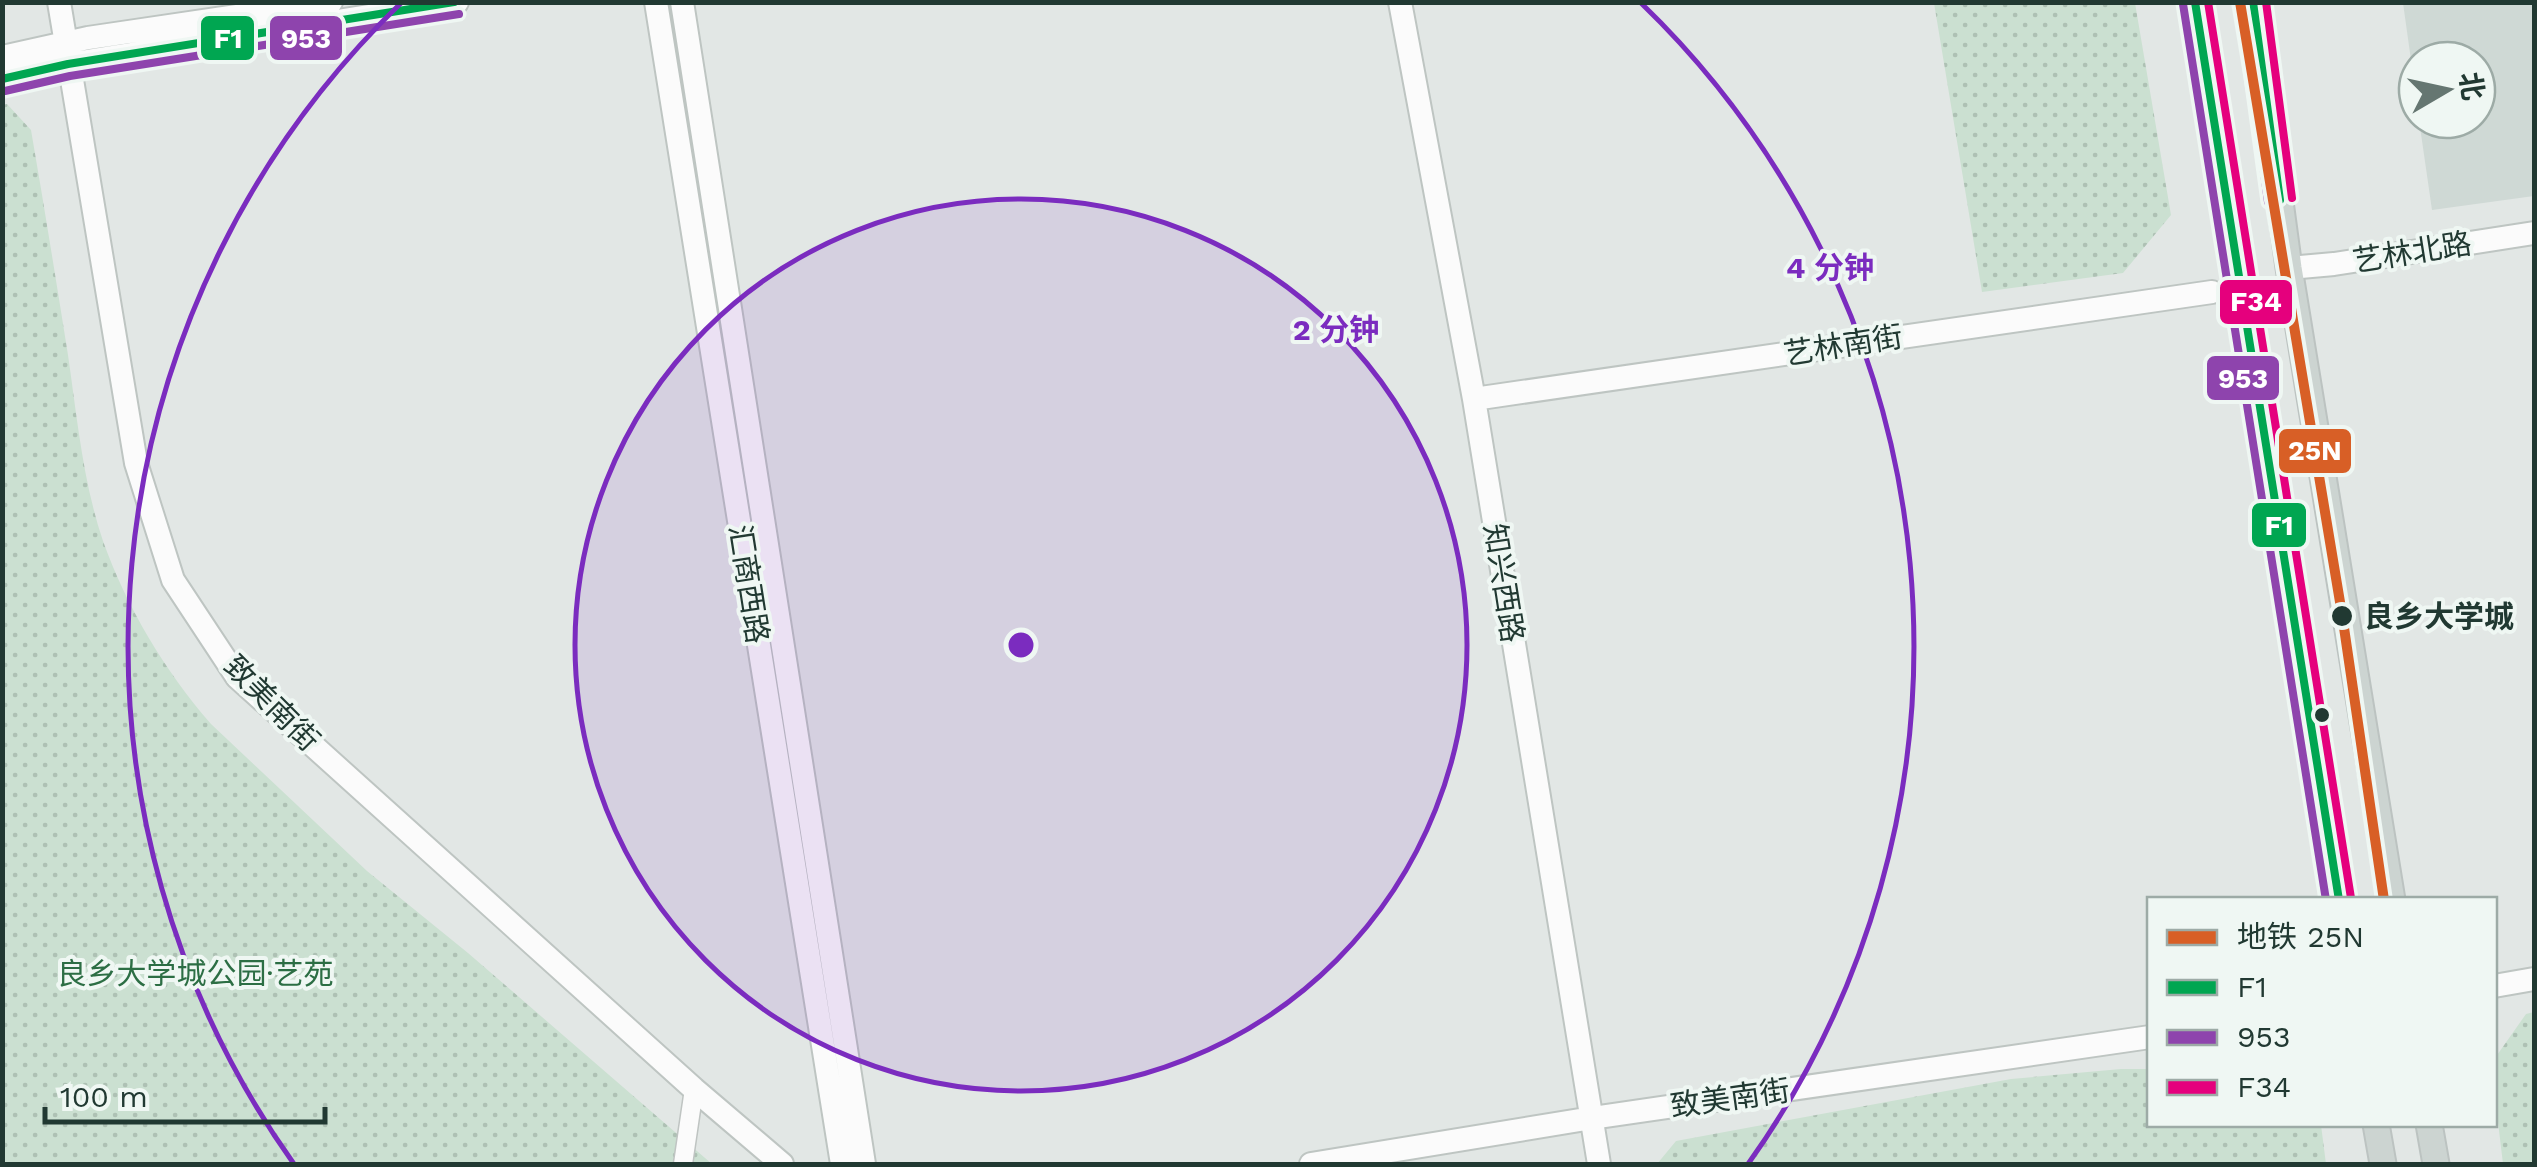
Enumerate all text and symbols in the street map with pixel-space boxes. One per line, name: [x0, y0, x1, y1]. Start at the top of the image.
line badge: F1: [199, 14, 256, 62]
line badge: 953: [268, 14, 344, 62]
text: F1: [213, 22, 243, 55]
text: 953: [281, 22, 331, 55]
north arrow: [2397, 40, 2497, 140]
text: 北: [2453, 70, 2490, 103]
street label: 艺林北路: [2350, 225, 2474, 279]
text: 4 分钟: [1786, 250, 1874, 285]
line badge: F34: [2218, 278, 2294, 326]
text: F34: [2230, 285, 2282, 318]
text: 2 分钟: [1293, 312, 1379, 347]
street label: 艺林南街: [1781, 318, 1905, 372]
line badge: 953: [2205, 354, 2281, 402]
text: 953: [2218, 362, 2268, 395]
line badge: 25N: [2277, 427, 2353, 475]
text: 25N: [2288, 434, 2342, 467]
line badge: F1: [2250, 501, 2308, 549]
text: F1: [2264, 509, 2294, 542]
street label: 知兴西路: [1477, 521, 1531, 645]
street label: 汇商西路: [722, 522, 776, 646]
place label: 良乡大学城: [2364, 599, 2514, 634]
marker: 良乡大学城: [2329, 603, 2355, 629]
centre of rings: [1003, 627, 1039, 663]
street label: 致美南街: [217, 648, 327, 758]
unlabelled marker: [2312, 705, 2332, 725]
legend: [2147, 897, 2497, 1127]
text: 地铁 25N: [2237, 919, 2364, 954]
park label: 良乡大学城公园·艺苑: [57, 956, 333, 991]
text: F1: [2237, 969, 2267, 1004]
text: 953: [2237, 1019, 2290, 1054]
scale bar: [45, 1062, 325, 1124]
text: F34: [2237, 1069, 2291, 1104]
street label: 致美南街: [1668, 1072, 1792, 1124]
text: 100 m: [60, 1079, 148, 1114]

